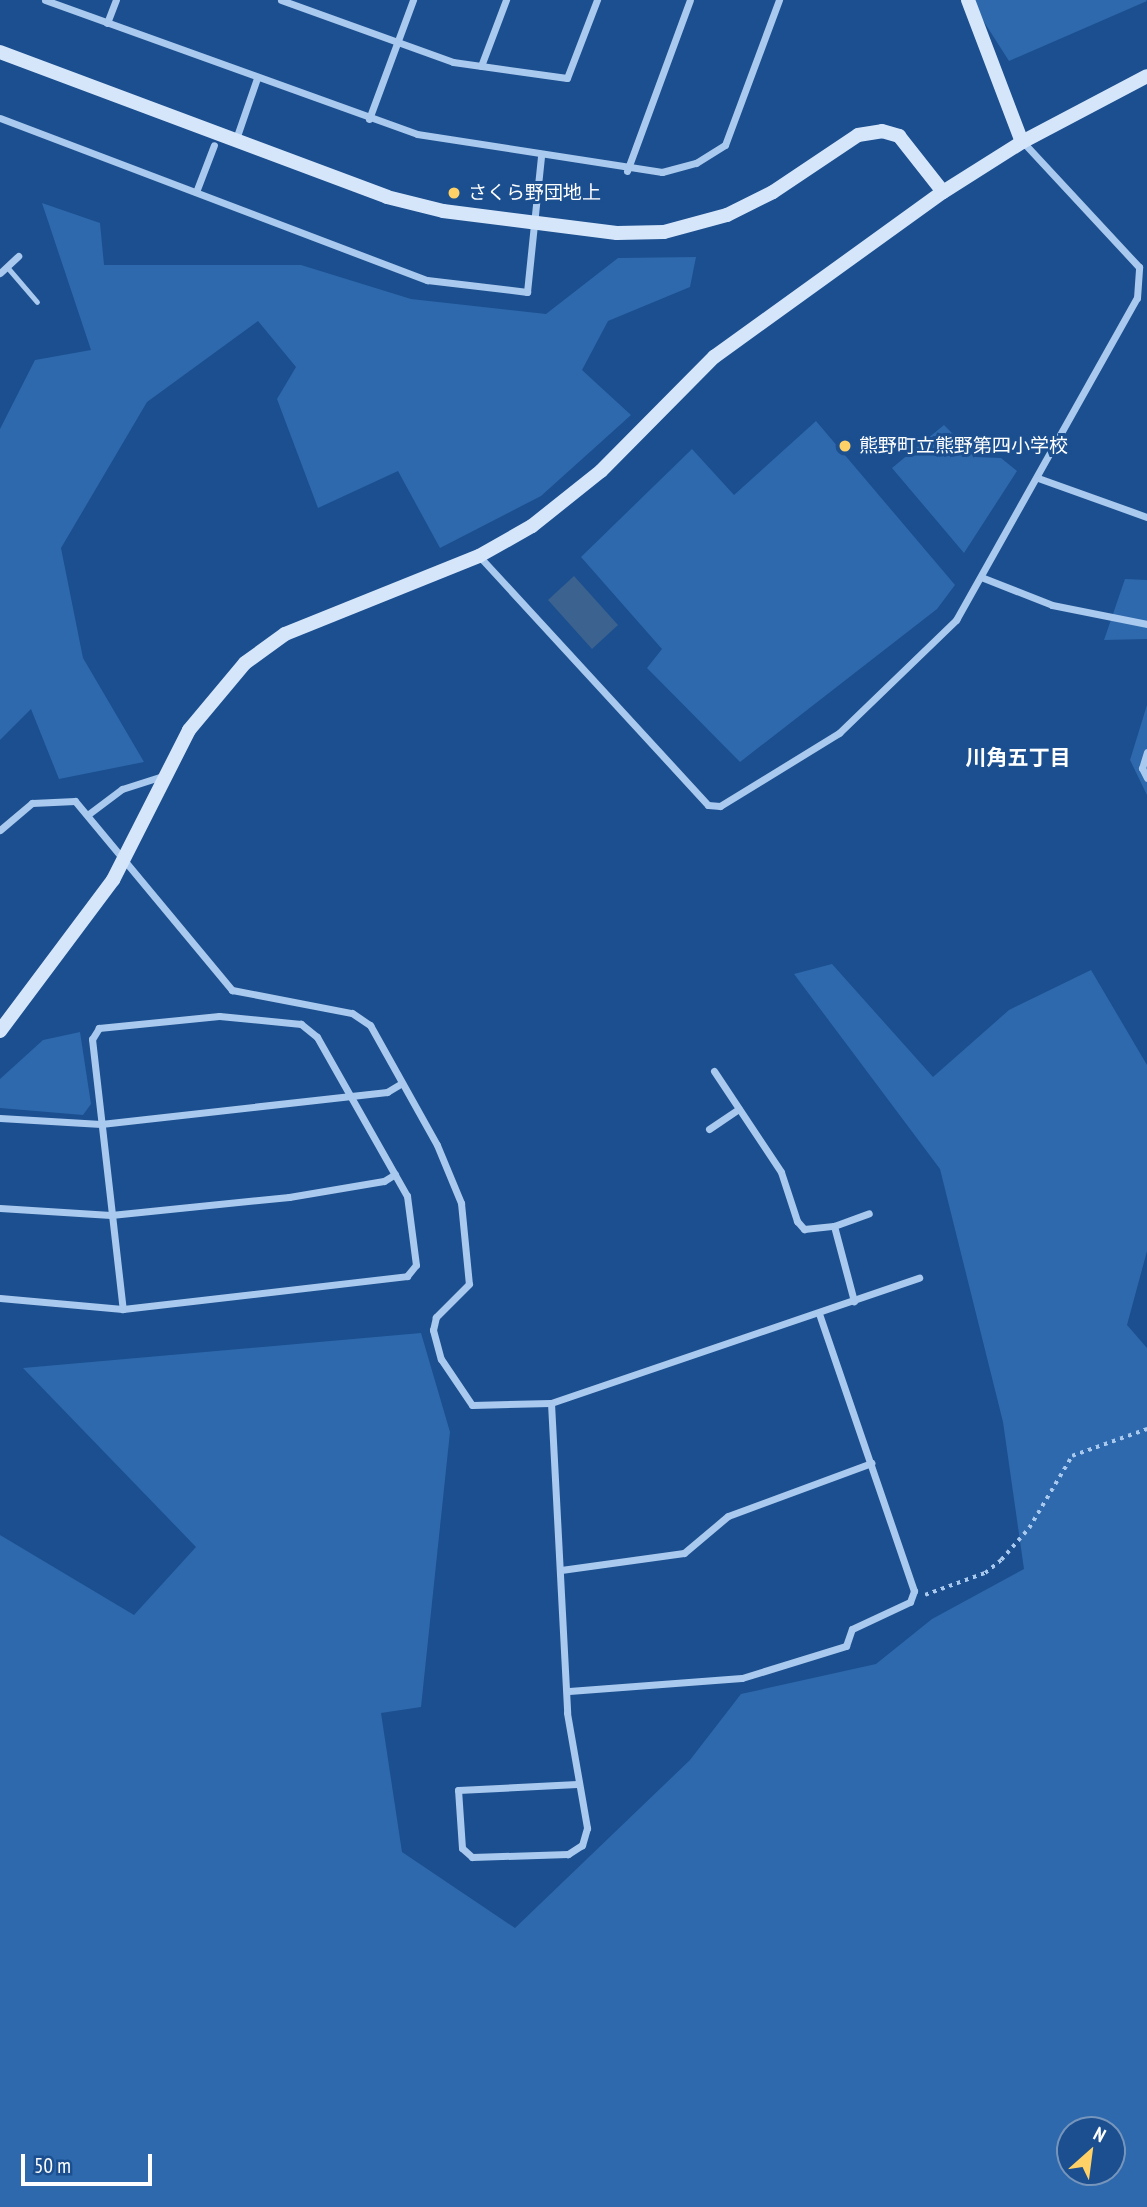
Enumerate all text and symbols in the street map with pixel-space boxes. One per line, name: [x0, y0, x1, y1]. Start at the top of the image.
place label: さくら野団地上: [468, 182, 601, 204]
marker: さくら野団地上: [446, 185, 462, 201]
place label: 熊野町立熊野第四小学校: [859, 435, 1068, 457]
marker: 熊野町立熊野第四小学校: [837, 438, 853, 454]
district label: 川角五丁目: [966, 745, 1070, 771]
north arrow: [1056, 2116, 1126, 2186]
text: N: [1090, 2121, 1110, 2147]
scale bar: [24, 2140, 156, 2184]
text: 50 m: [34, 2152, 71, 2179]

